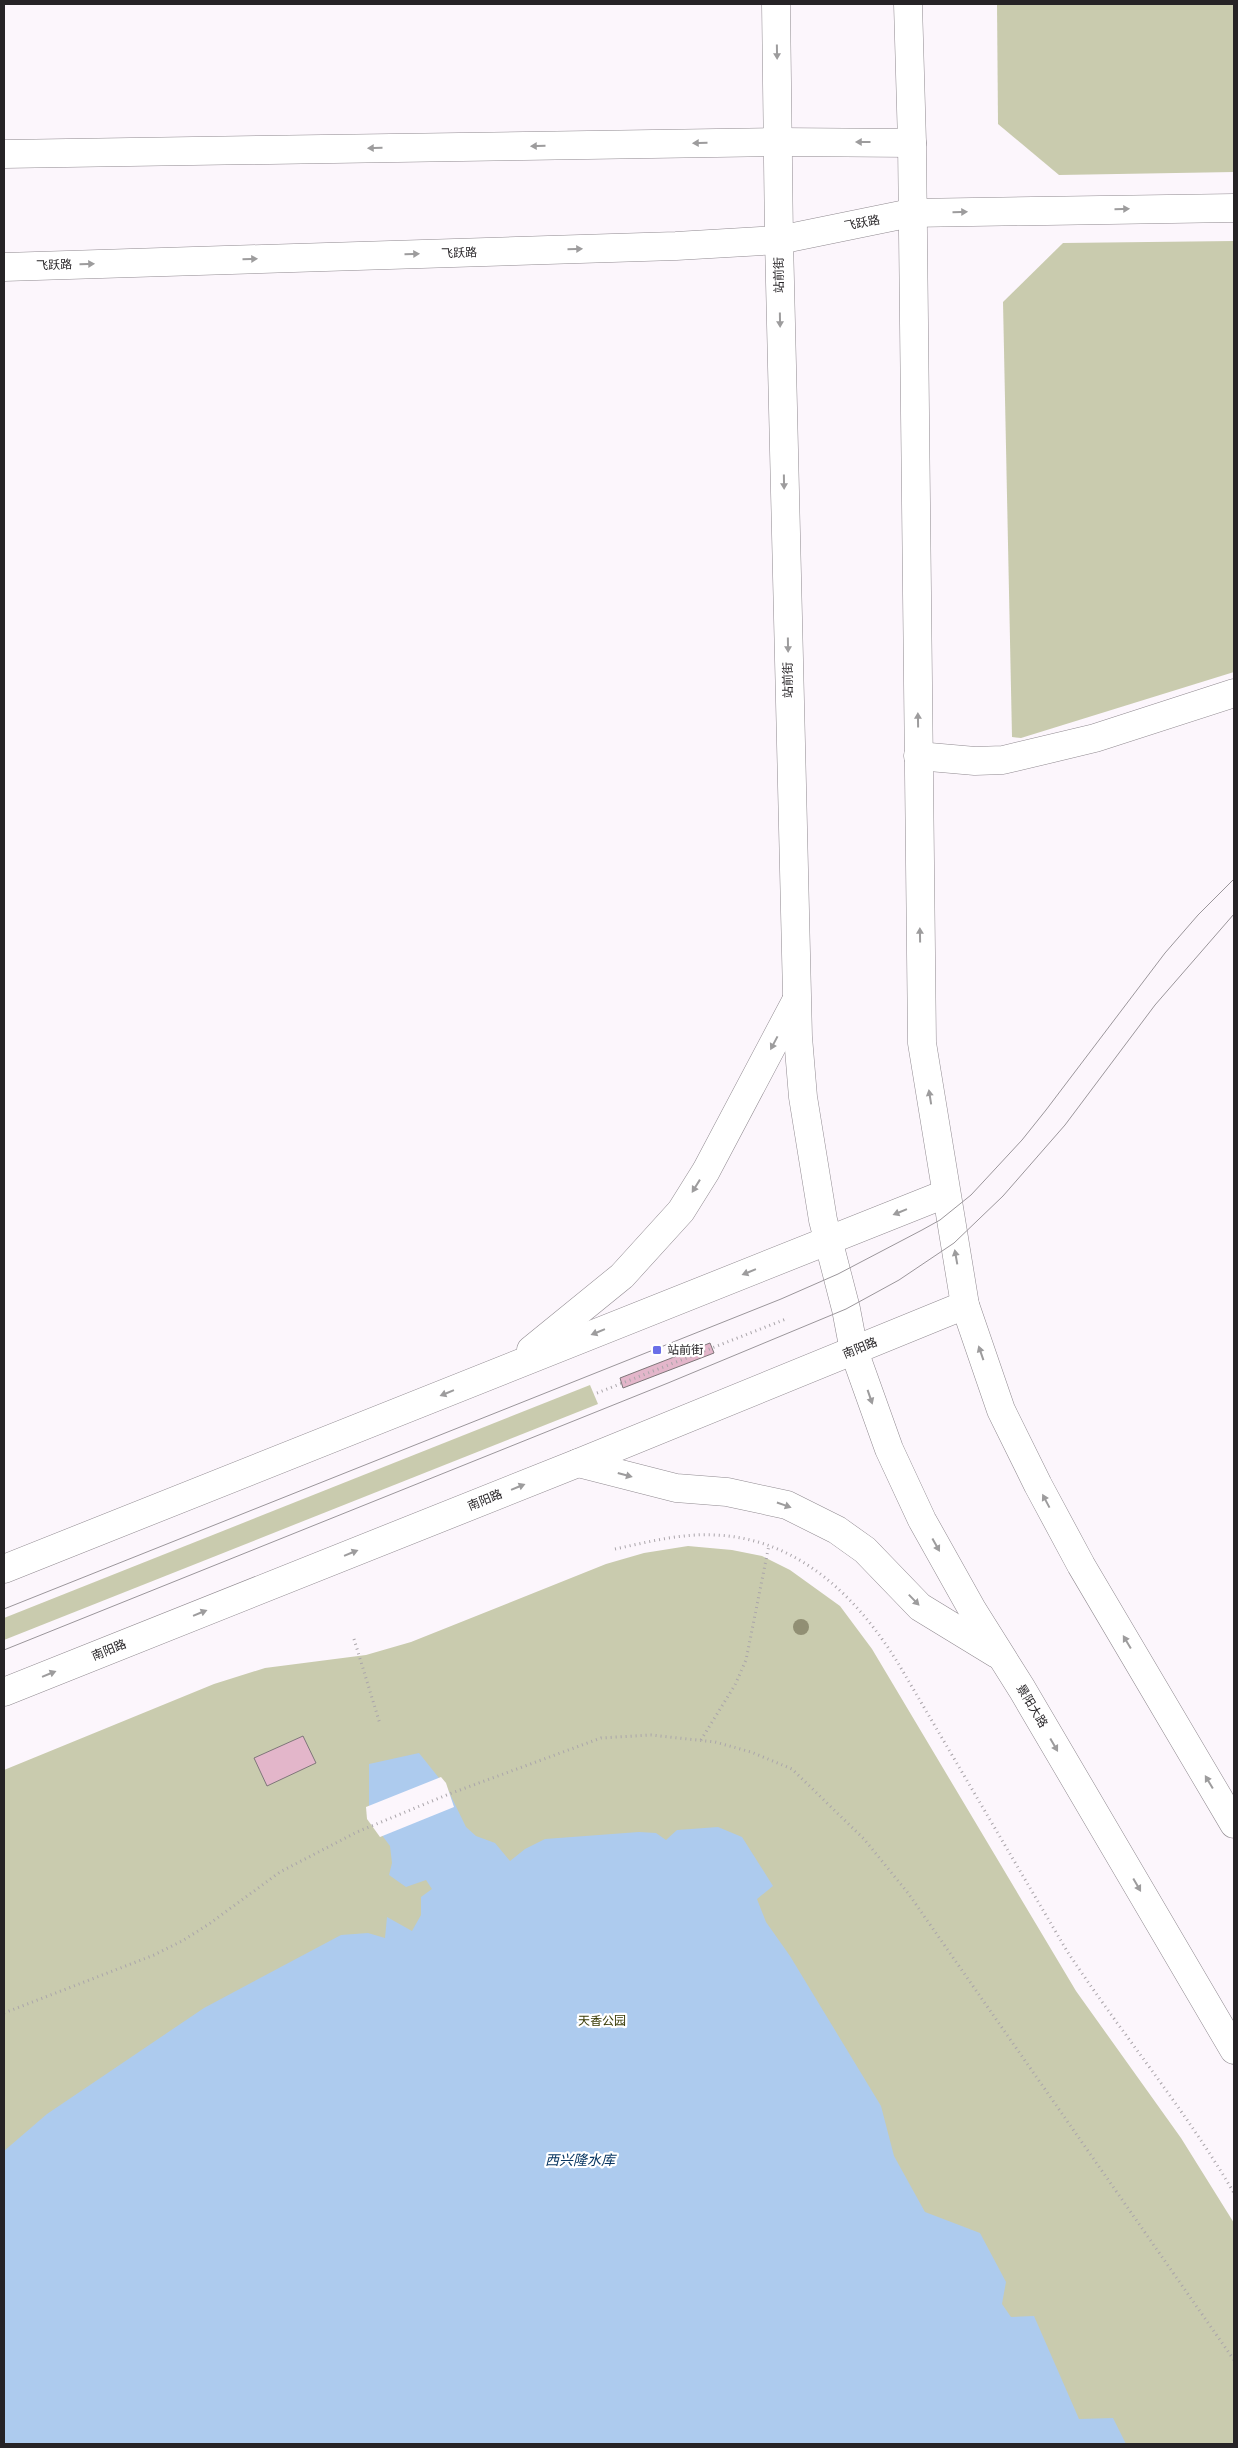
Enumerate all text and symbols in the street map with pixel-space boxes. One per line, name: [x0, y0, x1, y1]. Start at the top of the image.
one-way arrow: [773, 45, 781, 61]
one-way arrow: [855, 138, 871, 146]
one-way arrow: [692, 139, 708, 147]
one-way arrow: [530, 142, 546, 150]
one-way arrow: [367, 144, 383, 152]
one-way arrow: [1115, 205, 1131, 213]
one-way arrow: [952, 208, 968, 216]
street label: 飞跃路: [843, 212, 881, 233]
street label: 飞跃路: [441, 244, 477, 261]
one-way arrow: [567, 245, 583, 253]
one-way arrow: [405, 250, 421, 258]
one-way arrow: [242, 255, 258, 263]
street label: 飞跃路: [36, 256, 72, 273]
street label: 站前街: [771, 257, 786, 293]
one-way arrow: [80, 260, 96, 268]
one-way arrow: [777, 312, 785, 328]
one-way arrow: [780, 475, 788, 491]
one-way arrow: [784, 637, 792, 653]
street label: 站前街: [780, 662, 795, 698]
one-way arrow: [913, 712, 921, 728]
one-way arrow: [916, 927, 924, 943]
one-way arrow: [770, 1036, 778, 1050]
one-way arrow: [926, 1088, 934, 1104]
one-way arrow: [692, 1179, 701, 1193]
one-way arrow: [892, 1208, 907, 1216]
one-way arrow: [952, 1249, 960, 1265]
one-way arrow: [741, 1268, 756, 1276]
one-way arrow: [590, 1328, 605, 1336]
street label: 南阳路: [840, 1334, 879, 1361]
place label: 站前街: [667, 1342, 703, 1357]
marker: 站前街: [651, 1344, 663, 1356]
one-way arrow: [977, 1345, 984, 1360]
one-way arrow: [440, 1389, 454, 1397]
one-way arrow: [867, 1389, 874, 1404]
one-way arrow: [618, 1471, 633, 1479]
one-way arrow: [511, 1482, 525, 1490]
street label: 南阳路: [465, 1486, 504, 1513]
one-way arrow: [1042, 1494, 1051, 1508]
one-way arrow: [777, 1502, 792, 1509]
one-way arrow: [931, 1538, 940, 1552]
one-way arrow: [344, 1549, 359, 1557]
one-way arrow: [908, 1593, 920, 1605]
one-way arrow: [193, 1609, 207, 1617]
street label: 南阳路: [89, 1636, 128, 1663]
one-way arrow: [1122, 1636, 1131, 1649]
one-way arrow: [42, 1669, 56, 1677]
street label: 景阳大路: [1014, 1681, 1051, 1730]
one-way arrow: [1050, 1738, 1059, 1751]
one-way arrow: [1205, 1776, 1214, 1789]
one-way arrow: [1132, 1878, 1141, 1891]
park label: 天香公园: [578, 2013, 626, 2028]
water label: 西兴隆水库: [545, 2151, 617, 2169]

